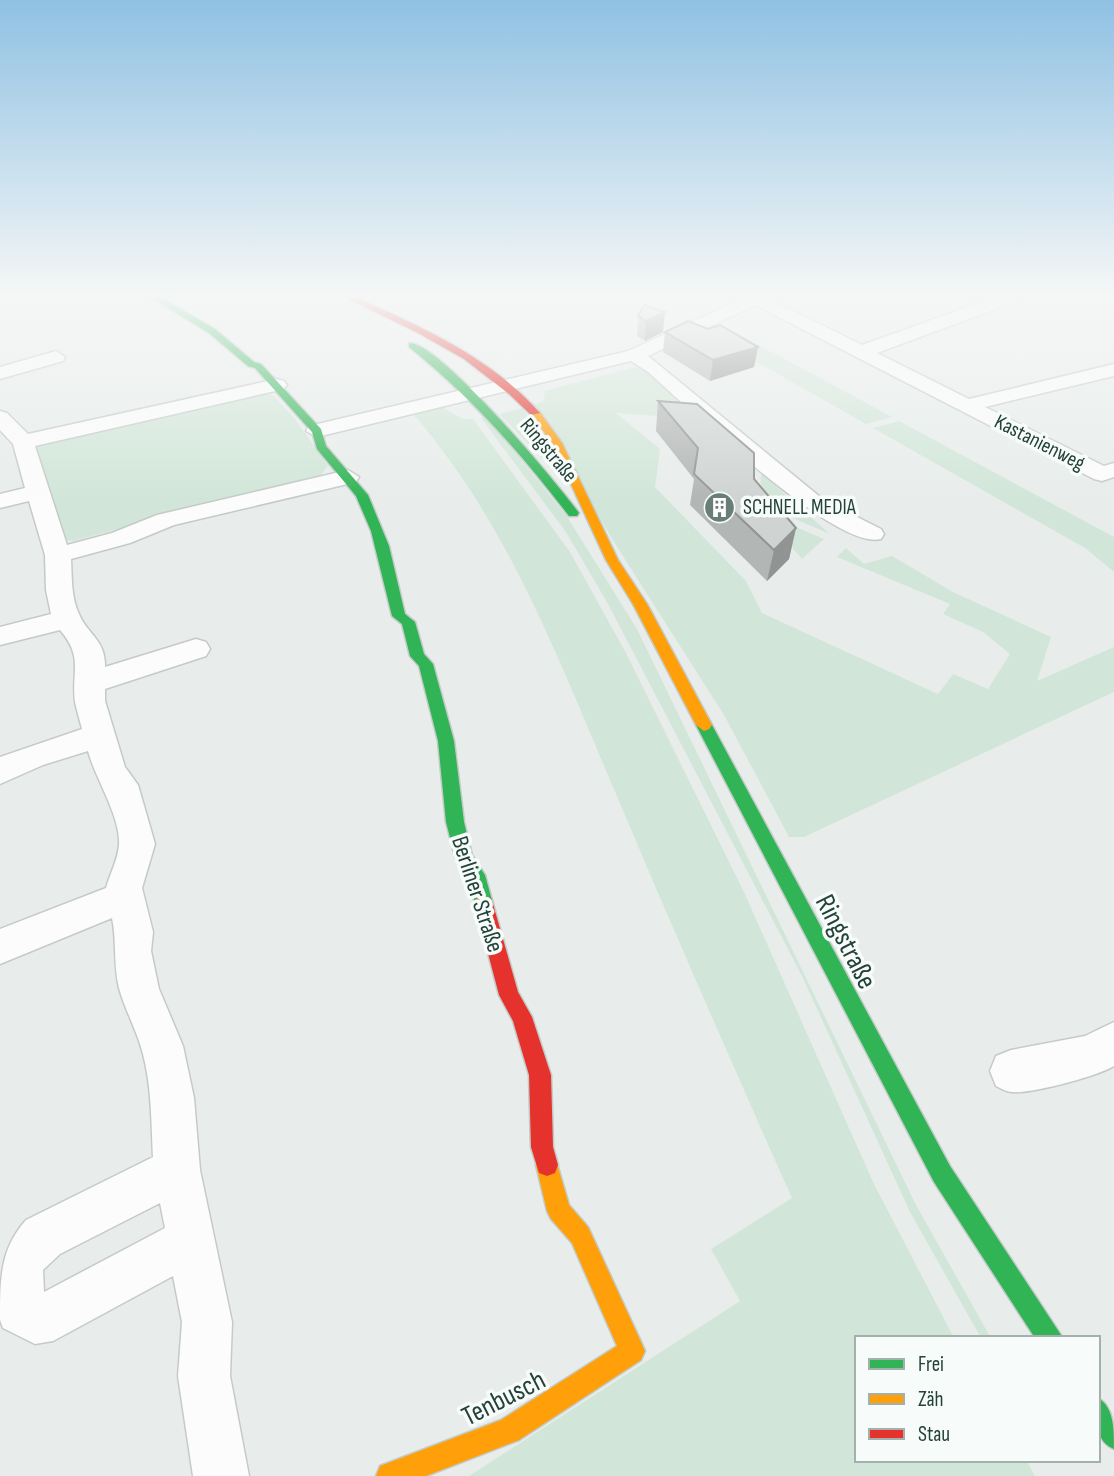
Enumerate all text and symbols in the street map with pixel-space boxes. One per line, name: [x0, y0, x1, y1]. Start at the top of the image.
street label: Kastanienweg: [990, 409, 1089, 476]
street label: Ringstraße: [515, 413, 583, 487]
building icon: SCHNELL MEDIA: [703, 490, 737, 524]
place label: SCHNELL MEDIA: [743, 495, 857, 520]
street label: Berliner Straße: [445, 832, 510, 956]
street label: Ringstraße: [808, 889, 883, 994]
legend: [855, 1336, 1100, 1462]
text: Frei: [918, 1352, 944, 1377]
street label: Tenbusch: [456, 1363, 551, 1433]
text: Zäh: [918, 1387, 944, 1412]
text: Stau: [918, 1422, 950, 1447]

